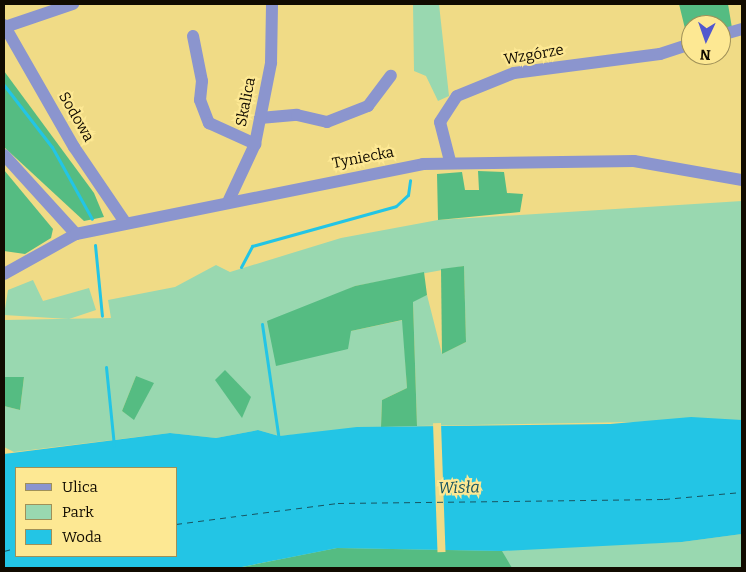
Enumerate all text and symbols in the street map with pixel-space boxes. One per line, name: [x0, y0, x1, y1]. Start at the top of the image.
north arrow: [681, 15, 731, 65]
street label: Wzgórze: [503, 41, 565, 69]
text: N: [699, 46, 711, 63]
street label: Skalica: [232, 76, 260, 128]
street label: Sodowa: [55, 89, 97, 145]
street label: Tyniecka: [331, 143, 395, 173]
legend: [15, 467, 178, 557]
text: Ulica: [62, 478, 98, 496]
water label: Wisła: [438, 478, 480, 498]
text: Park: [62, 503, 94, 521]
text: Woda: [62, 528, 102, 546]

